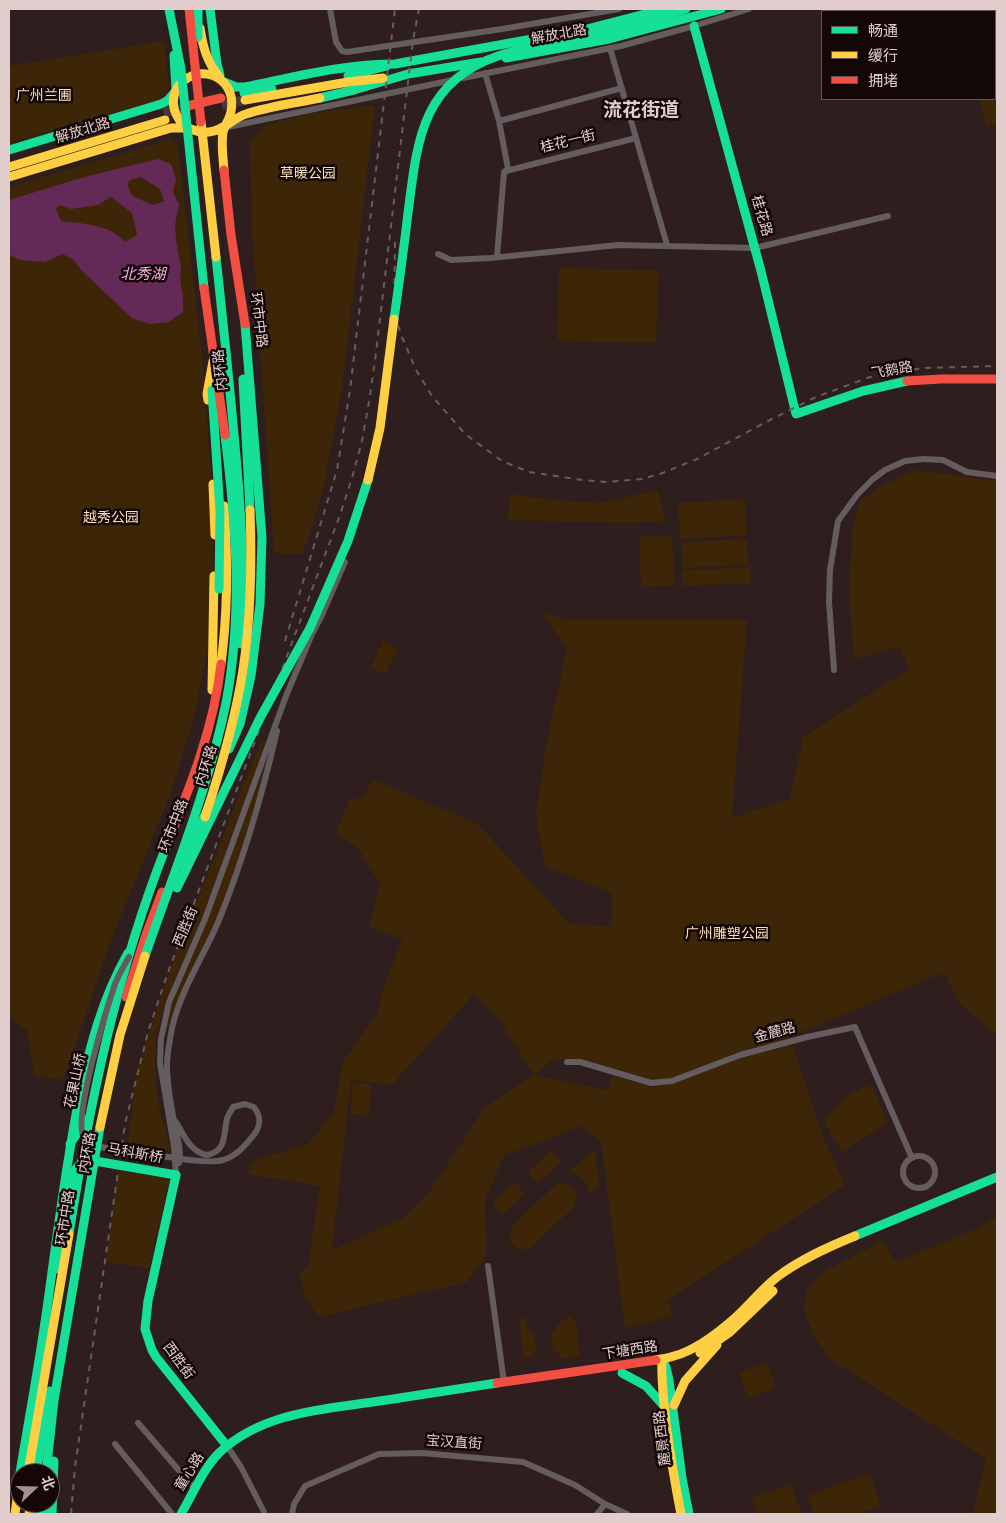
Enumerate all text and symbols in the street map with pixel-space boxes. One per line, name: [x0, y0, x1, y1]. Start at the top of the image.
legend: [821, 10, 996, 100]
street label: 解放北路: [530, 22, 588, 48]
text: 畅通: [868, 22, 898, 40]
text: 缓行: [868, 47, 898, 65]
text: 拥堵: [868, 72, 898, 90]
park label: 广州兰圃: [16, 88, 72, 104]
district label: 流花街道: [603, 100, 679, 122]
street label: 解放北路: [54, 115, 112, 147]
street label: 桂花一街: [539, 127, 597, 157]
park label: 草暖公园: [280, 166, 336, 182]
street label: 桂花路: [747, 193, 775, 239]
water label: 北秀湖: [121, 266, 165, 284]
street label: 环市中路: [246, 291, 270, 349]
street label: 内环路: [210, 348, 232, 392]
street label: 飞鹅路: [870, 359, 914, 383]
park label: 越秀公园: [83, 510, 139, 526]
street label: 内环路: [193, 743, 221, 789]
street label: 环市中路: [156, 797, 192, 855]
street label: 西胜街: [170, 904, 202, 950]
park label: 广州雕塑公园: [685, 926, 769, 942]
street label: 金麓路: [753, 1019, 797, 1047]
street label: 花果山桥: [62, 1052, 90, 1110]
street label: 内环路: [76, 1131, 100, 1175]
street label: 马科斯桥: [106, 1141, 164, 1167]
street label: 环市中路: [53, 1189, 79, 1247]
street label: 下塘西路: [601, 1338, 659, 1364]
street label: 西胜街: [159, 1339, 197, 1383]
street label: 麓景西路: [651, 1409, 675, 1467]
street label: 宝汉直街: [425, 1433, 483, 1453]
street label: 童心路: [172, 1450, 208, 1494]
north arrow: [10, 1463, 60, 1513]
text: 北: [38, 1474, 58, 1492]

